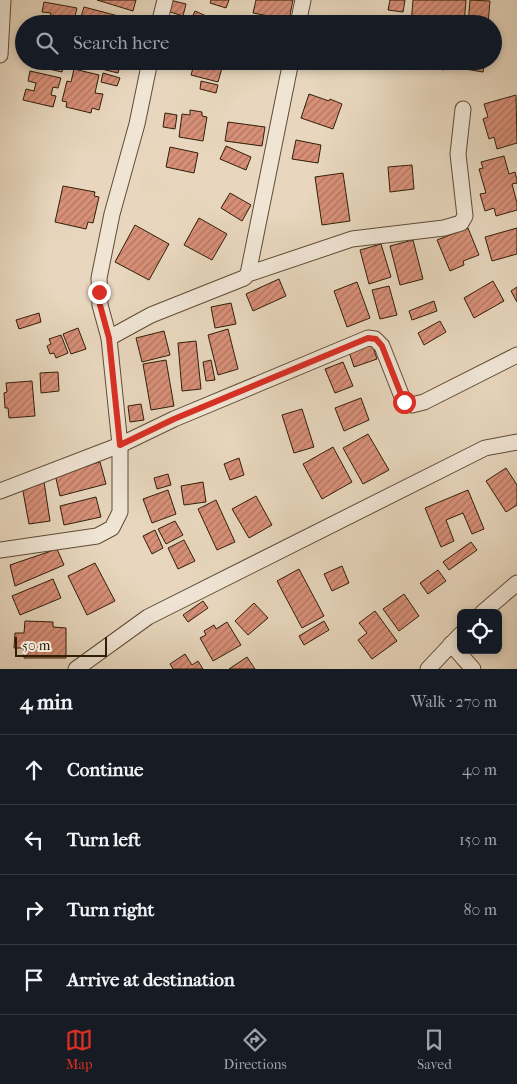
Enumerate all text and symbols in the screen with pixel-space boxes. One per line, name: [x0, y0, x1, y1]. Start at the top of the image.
search box: [15, 15, 502, 70]
icon: search: [33, 29, 61, 57]
text: Search here: [73, 32, 169, 54]
route end: [88, 281, 111, 304]
route start: [393, 391, 416, 414]
map controls: [457, 609, 502, 654]
button: locate: [457, 609, 502, 654]
scale bar: [15, 634, 108, 657]
text: 50 m: [22, 637, 50, 654]
text: 4 min: [20, 690, 73, 714]
text: Walk · 270 m: [411, 692, 497, 711]
icon: ahead: [20, 756, 48, 784]
text: Continue: [67, 759, 143, 781]
text: 40 m: [462, 760, 497, 779]
icon: left: [20, 826, 48, 854]
text: Turn left: [67, 829, 141, 851]
text: 150 m: [459, 830, 497, 849]
icon: right: [20, 896, 48, 924]
text: Turn right: [67, 899, 154, 921]
text: 80 m: [463, 900, 497, 919]
icon: arrive: [20, 966, 48, 994]
text: Arrive at destination: [67, 969, 235, 991]
tab: Map: [65, 1026, 93, 1073]
tab: Directions: [224, 1026, 287, 1073]
tab: Saved: [417, 1026, 452, 1073]

